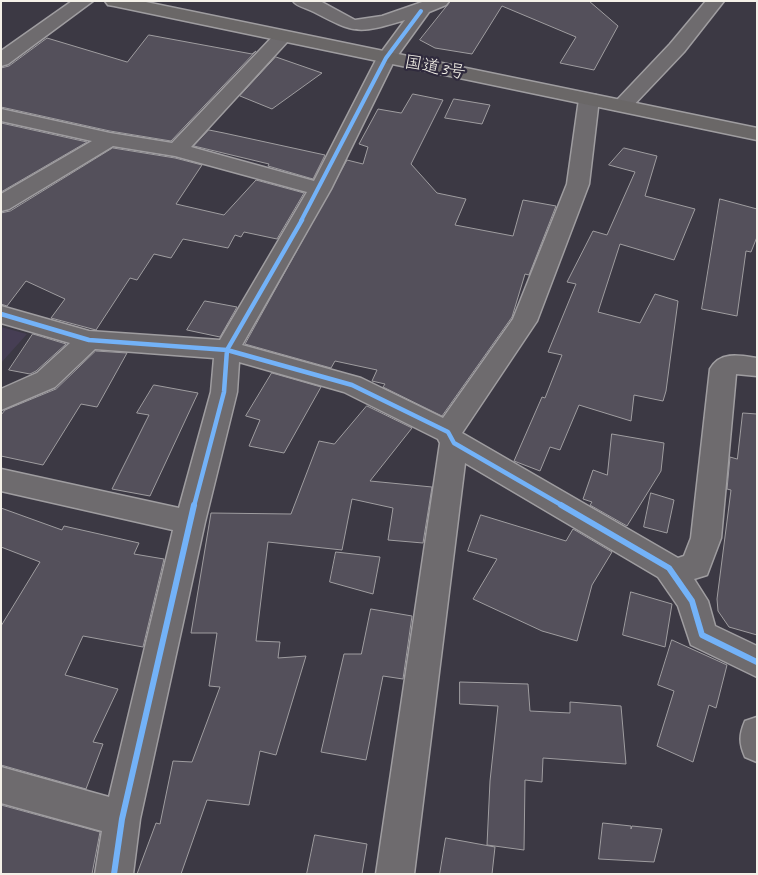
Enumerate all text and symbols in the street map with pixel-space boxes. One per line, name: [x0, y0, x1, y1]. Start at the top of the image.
street label: 国道3号: [402, 51, 468, 85]

